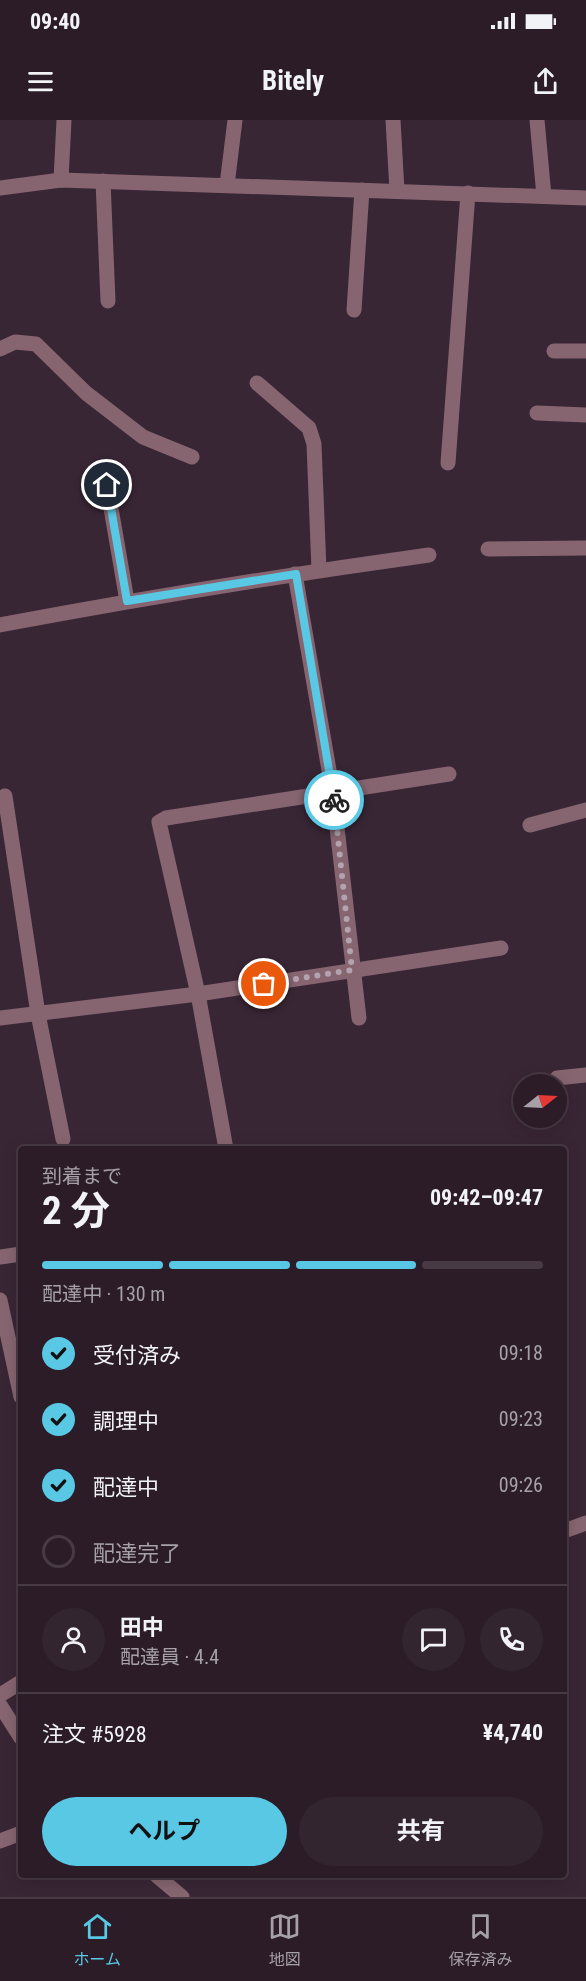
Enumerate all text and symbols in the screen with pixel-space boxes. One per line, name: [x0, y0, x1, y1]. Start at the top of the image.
text: 09:40: [30, 9, 81, 34]
icon: menu: [24, 65, 57, 98]
text: Bitely: [262, 65, 324, 97]
icon: share: [529, 65, 562, 98]
pin: [81, 459, 132, 510]
icon: home: [90, 468, 123, 501]
courier: [304, 770, 364, 830]
icon: bike: [318, 784, 351, 817]
pin: [238, 958, 289, 1009]
icon: bag: [247, 967, 280, 1000]
north arrow: [513, 1074, 567, 1128]
map controls: [513, 1074, 567, 1128]
text: 到着まで: [42, 1164, 122, 1188]
text: 09:42–09:47: [430, 1185, 543, 1210]
text: 2 分: [42, 1188, 110, 1234]
text: 配達中 · 130 m: [42, 1282, 165, 1306]
icon: check: [42, 1337, 75, 1370]
text: 09:18: [499, 1341, 543, 1365]
text: 受付済み: [93, 1343, 181, 1368]
icon: check: [42, 1403, 75, 1436]
text: 09:23: [499, 1407, 543, 1431]
text: 調理中: [93, 1409, 159, 1434]
icon: check: [42, 1469, 75, 1502]
text: 09:26: [499, 1473, 543, 1497]
text: 配達中: [93, 1475, 159, 1500]
text: 配達完了: [93, 1541, 181, 1566]
button: person: [42, 1608, 105, 1671]
button: chat: [402, 1608, 465, 1671]
button: phone: [480, 1608, 543, 1671]
text: 田中: [120, 1615, 164, 1640]
text: 配達員 · 4.4: [120, 1645, 219, 1669]
text: ¥4,740: [483, 1720, 543, 1745]
text: 注文 #5928: [42, 1722, 147, 1747]
button: ヘルプ: [42, 1797, 287, 1866]
button: 共有: [299, 1797, 543, 1866]
tab: ホーム: [74, 1910, 121, 1970]
tab: 地図: [268, 1910, 301, 1970]
tab: 保存済み: [448, 1910, 512, 1970]

